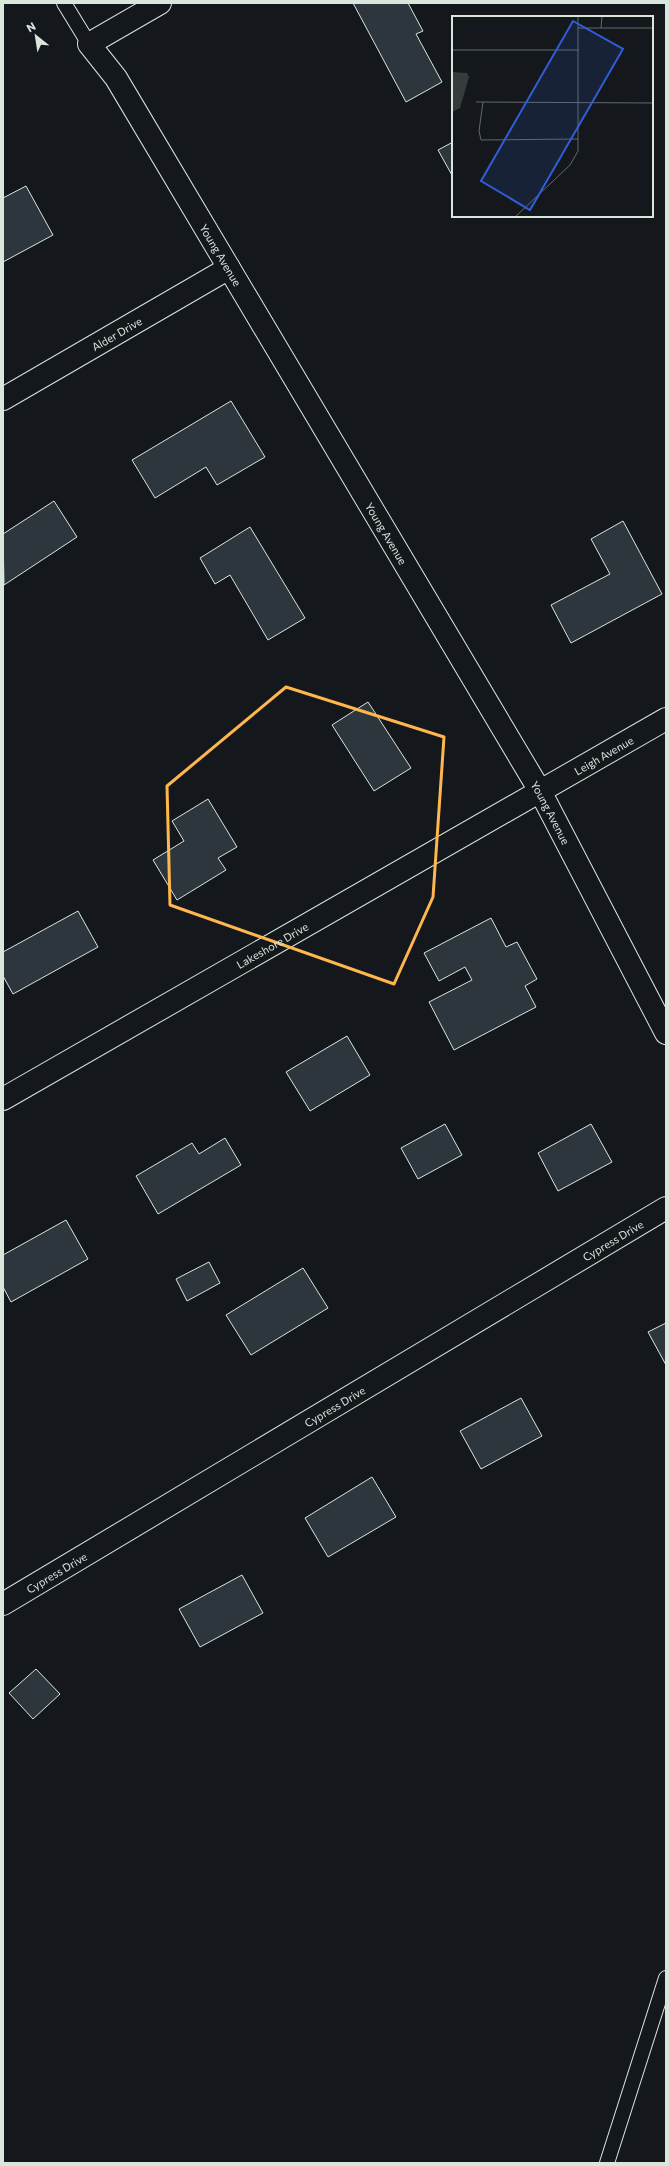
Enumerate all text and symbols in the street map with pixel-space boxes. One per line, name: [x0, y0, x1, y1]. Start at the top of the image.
north arrow: [16, 16, 56, 56]
inset map: [452, 16, 653, 217]
text: N: [24, 19, 38, 35]
street label: Young Avenue: [198, 221, 245, 288]
street label: Alder Drive: [89, 314, 144, 353]
street label: Young Avenue: [363, 500, 410, 567]
street label: Leigh Avenue: [571, 733, 635, 777]
street label: Young Avenue: [529, 778, 573, 847]
street label: Lakeshore Drive: [234, 919, 310, 970]
street label: Cypress Drive: [580, 1217, 645, 1263]
street label: Cypress Drive: [302, 1383, 367, 1429]
street label: Cypress Drive: [24, 1549, 89, 1595]

